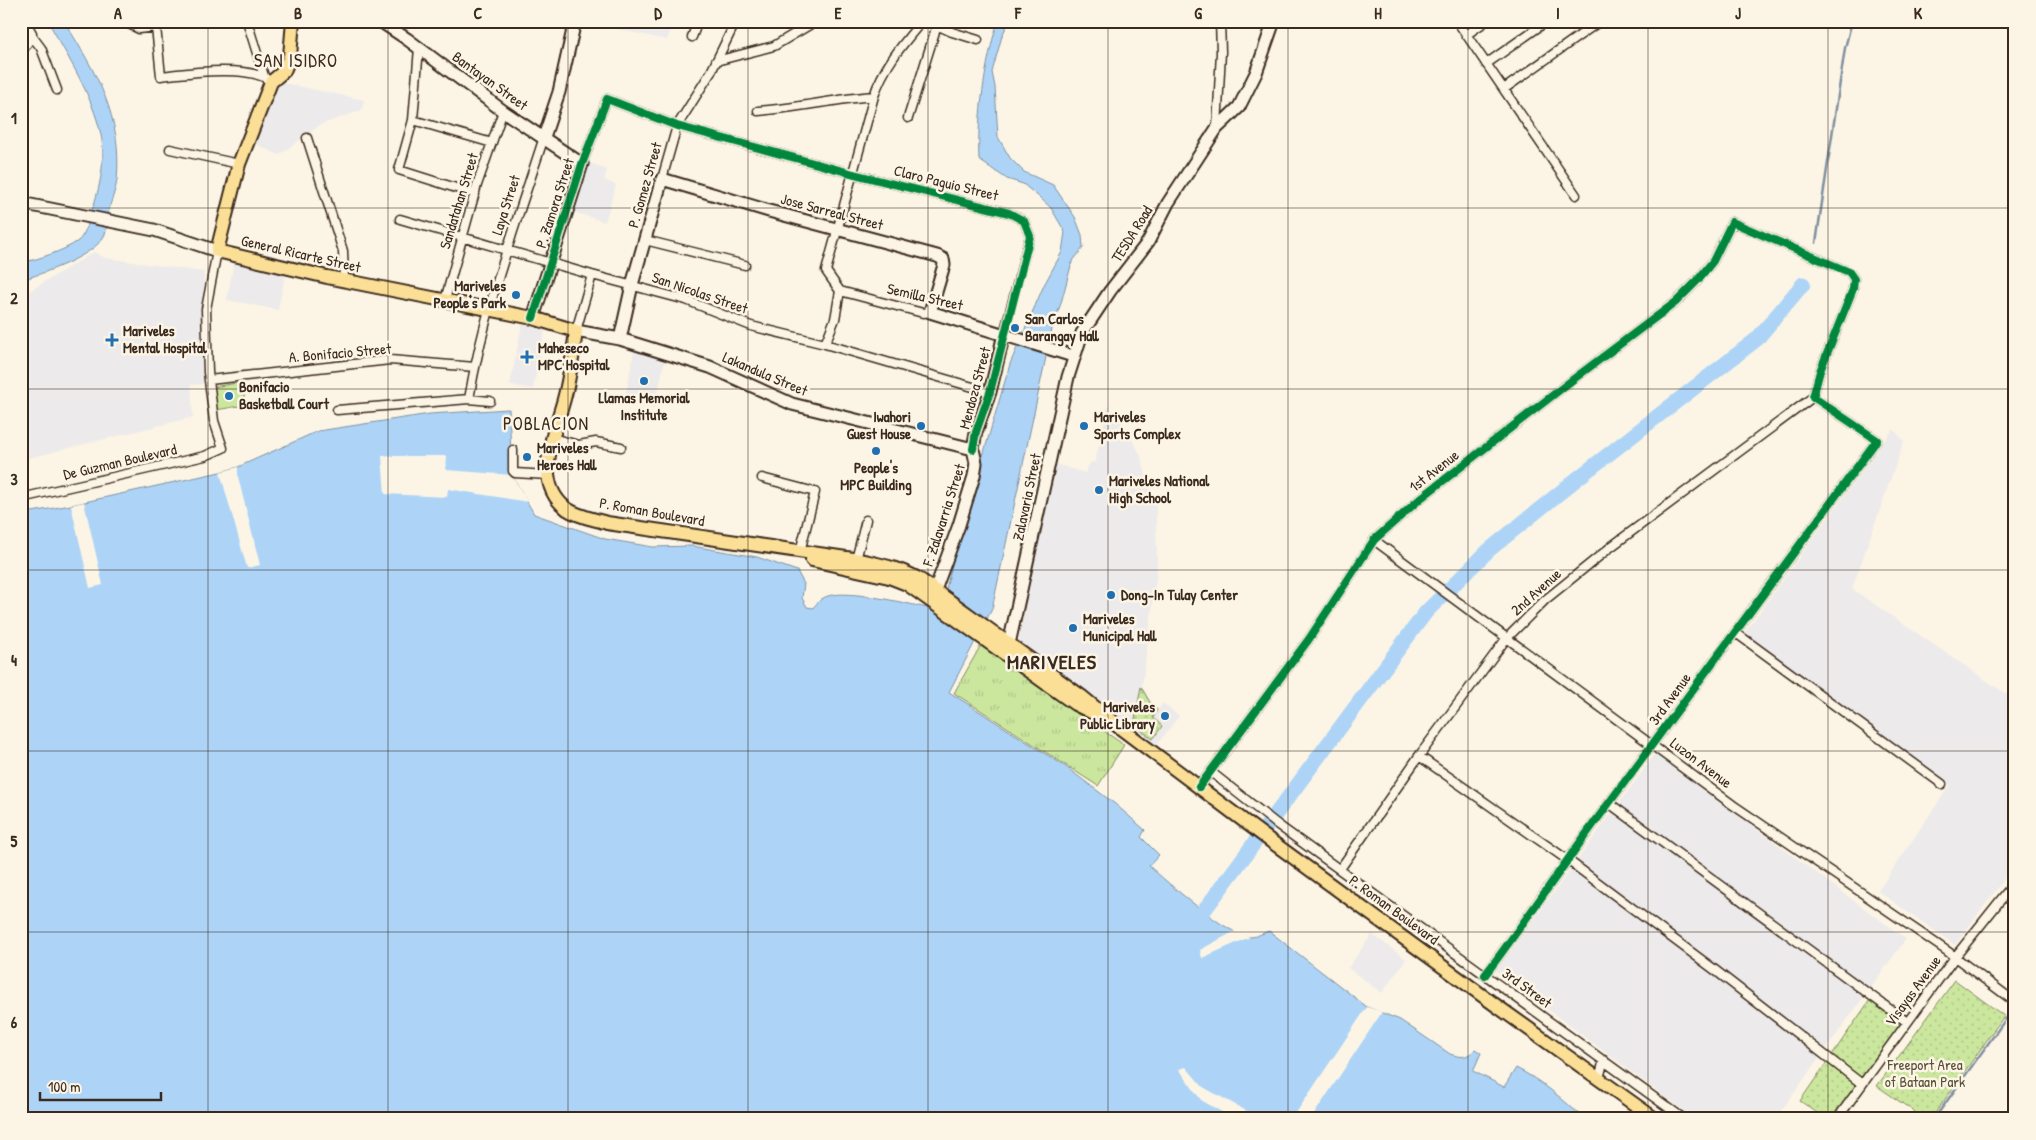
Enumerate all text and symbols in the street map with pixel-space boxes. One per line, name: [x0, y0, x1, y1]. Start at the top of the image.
text: A: [114, 2, 122, 24]
text: B: [294, 2, 302, 24]
text: C: [474, 2, 483, 24]
text: D: [654, 2, 662, 24]
text: E: [834, 2, 842, 24]
text: F: [1014, 2, 1022, 24]
text: G: [1194, 2, 1202, 24]
text: H: [1374, 2, 1382, 24]
text: I: [1556, 2, 1560, 24]
text: J: [1735, 2, 1741, 24]
text: K: [1914, 2, 1923, 24]
street label: Bantayan Street: [448, 46, 533, 116]
district label: SAN ISIDRO: [254, 48, 338, 73]
text: 1: [11, 107, 17, 129]
street label: P. Gomez Street: [622, 139, 667, 230]
street label: Sandatahan Street: [434, 149, 483, 252]
street label: P. Zamora Street: [530, 154, 579, 251]
street label: Claro Paguio Street: [892, 159, 1001, 206]
street label: Laya Street: [486, 171, 525, 238]
street label: Jose Sarreal Street: [779, 188, 887, 236]
street label: TESDA Road: [1106, 201, 1157, 266]
street label: General Ricarte Street: [239, 230, 364, 278]
street label: San Nicolas Street: [649, 266, 752, 319]
place label: Mariveles People's Park: [434, 275, 507, 314]
street label: Semilla Street: [885, 278, 966, 316]
text: 2: [10, 287, 18, 309]
marker: Mariveles People's Park: [510, 289, 522, 301]
place label: San Carlos Barangay Hall: [1025, 308, 1099, 347]
place label: Mariveles Mental Hospital: [123, 320, 208, 359]
marker: San Carlos Barangay Hall: [1009, 322, 1021, 334]
marker: Mariveles Mental Hospital: [105, 333, 119, 347]
street label: A. Bonifacio Street: [288, 337, 393, 367]
place label: Maheseco MPC Hospital: [538, 337, 610, 376]
street label: Mendoza Street: [953, 344, 996, 431]
street label: Lakandula Street: [719, 346, 812, 401]
marker: Maheseco MPC Hospital: [520, 350, 534, 364]
marker: Llamas Memorial Institute: [638, 375, 650, 387]
place label: Bonifacio Basketball Court: [239, 376, 330, 414]
place label: Llamas Memorial Institute: [599, 387, 690, 425]
marker: Bonifacio Basketball Court: [223, 390, 235, 402]
place label: Iwahori Guest House: [847, 406, 911, 444]
place label: Mariveles Sports Complex: [1094, 406, 1181, 445]
district label: POBLACION: [503, 411, 589, 436]
marker: Iwahori Guest House: [915, 420, 927, 432]
marker: Mariveles Sports Complex: [1078, 420, 1090, 432]
place label: Mariveles Heroes Hall: [537, 437, 597, 475]
street label: De Guzman Boulevard: [61, 438, 179, 485]
marker: People's MPC Building: [870, 445, 882, 457]
street label: 1st Avenue: [1404, 445, 1463, 497]
marker: Mariveles Heroes Hall: [521, 451, 533, 463]
street label: Zalavaria Street: [1007, 451, 1046, 542]
place label: People's MPC Building: [840, 457, 912, 496]
street label: F. Zalavarria Street: [917, 460, 970, 570]
text: 3: [10, 468, 18, 490]
place label: Mariveles National High School: [1109, 470, 1210, 509]
marker: Mariveles National High School: [1093, 484, 1105, 496]
street label: P. Roman Boulevard: [598, 492, 706, 531]
street label: 2nd Avenue: [1506, 563, 1565, 620]
place label: Dong-In Tulay Center: [1121, 584, 1238, 606]
marker: Dong-In Tulay Center: [1105, 589, 1117, 601]
place label: Mariveles Municipal Hall: [1083, 608, 1157, 647]
marker: Mariveles Municipal Hall: [1067, 622, 1079, 634]
district label: MARIVELES: [1007, 648, 1097, 675]
text: 4: [11, 649, 17, 671]
street label: 3rd Avenue: [1644, 668, 1696, 729]
place label: Mariveles Public Library: [1080, 696, 1156, 735]
marker: Mariveles Public Library: [1159, 710, 1171, 722]
street label: Luzon Avenue: [1666, 732, 1737, 793]
text: 5: [11, 830, 18, 852]
street label: P. Roman Boulevard: [1345, 870, 1444, 949]
street label: Visayas Avenue: [1880, 951, 1945, 1030]
street label: 3rd Street: [1498, 962, 1557, 1013]
text: 6: [11, 1011, 18, 1033]
park label: Freeport Area of Bataan Park: [1885, 1054, 1965, 1092]
scale bar: [40, 1070, 161, 1102]
text: 100 m: [48, 1076, 81, 1097]

